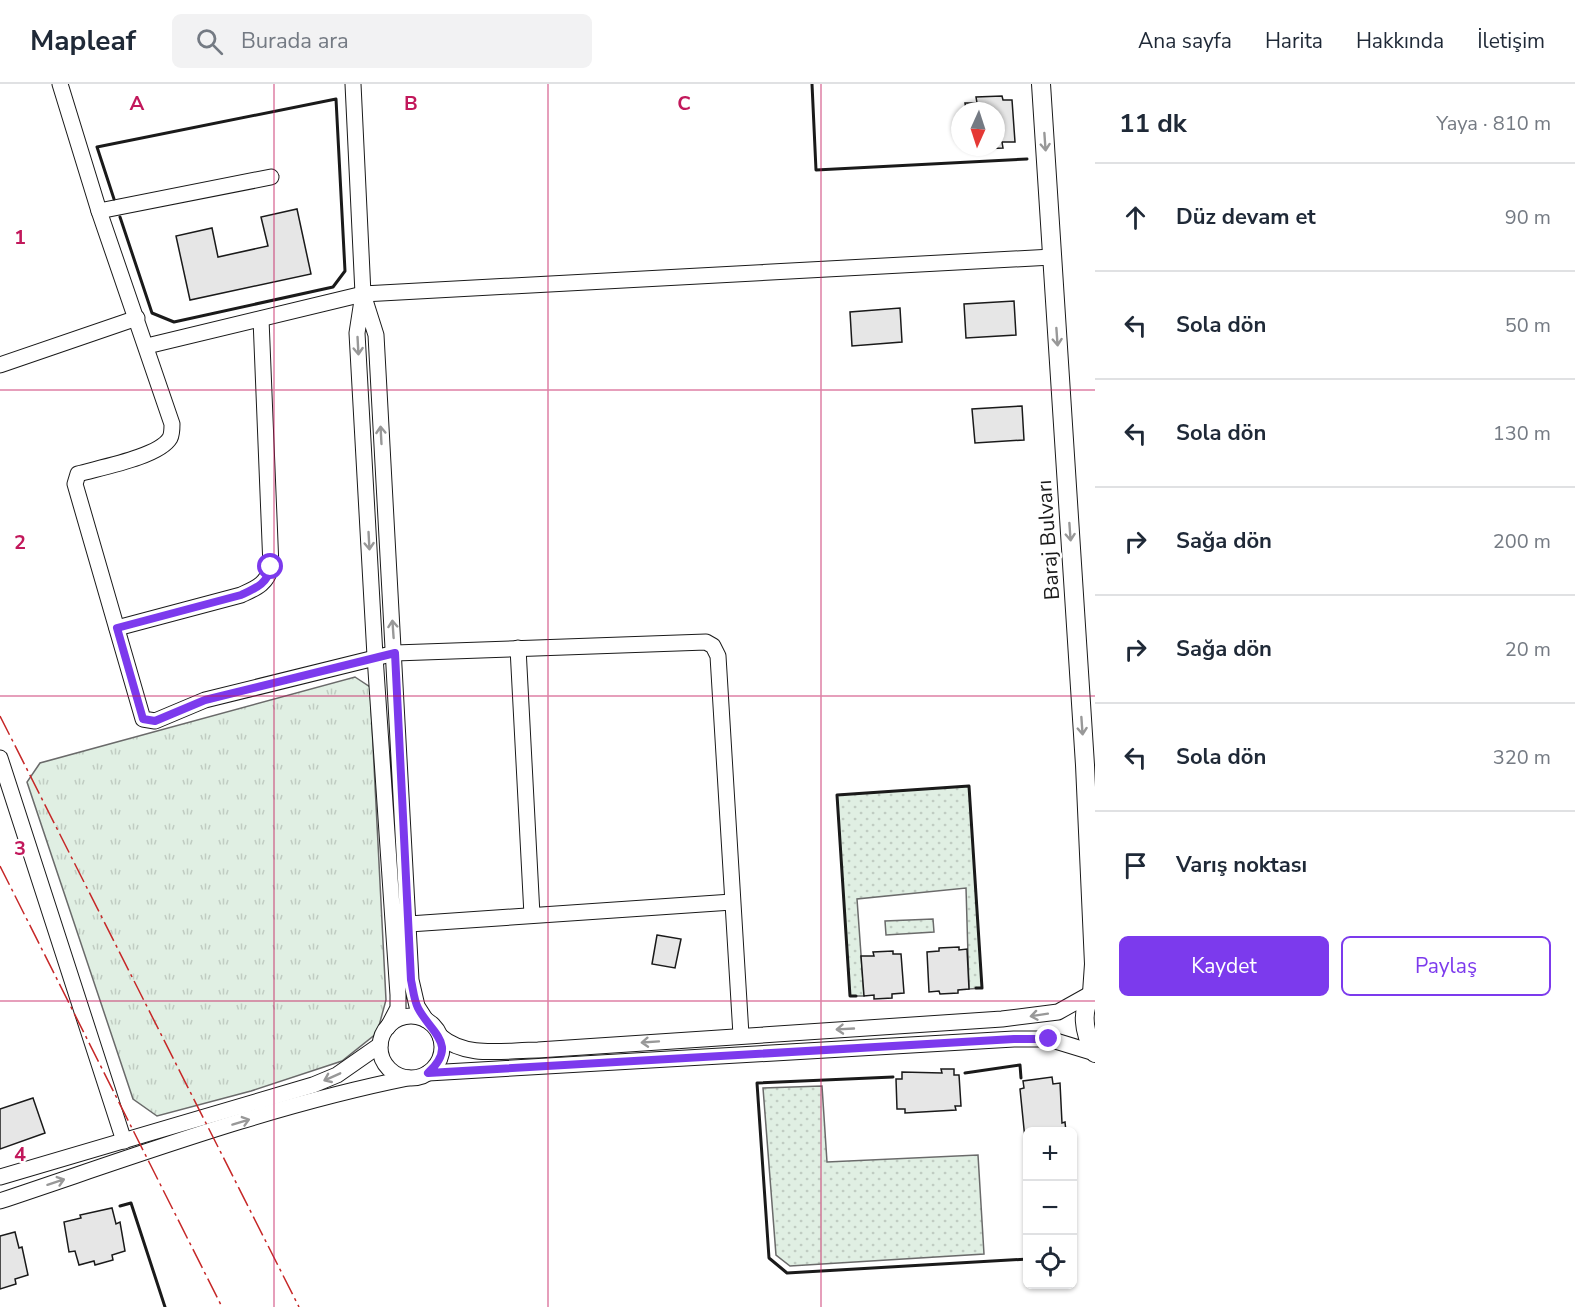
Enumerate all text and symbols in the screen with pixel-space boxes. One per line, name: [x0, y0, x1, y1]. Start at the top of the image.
search box: [172, 14, 592, 68]
text: Mapleaf: [30, 22, 136, 60]
icon: search: [193, 25, 226, 58]
text: Burada ara: [241, 26, 349, 56]
text: Ana sayfa: [1138, 27, 1232, 55]
text: Harita: [1265, 27, 1323, 55]
text: Hakkında: [1356, 27, 1444, 55]
text: İletişim: [1477, 27, 1545, 55]
text: A: [130, 90, 145, 117]
text: B: [404, 90, 418, 117]
text: C: [677, 90, 691, 117]
north arrow: [951, 102, 1005, 156]
text: 11 dk: [1119, 106, 1187, 141]
text: Yaya · 810 m: [1436, 110, 1551, 137]
one-way arrow: [1039, 132, 1050, 152]
icon: ahead: [1119, 201, 1152, 234]
text: Düz devam et: [1176, 202, 1316, 232]
text: 90 m: [1505, 204, 1551, 231]
text: 1: [14, 224, 26, 251]
icon: left: [1119, 309, 1152, 342]
text: Sola dön: [1176, 310, 1266, 340]
text: 50 m: [1505, 312, 1551, 339]
one-way arrow: [1052, 326, 1063, 346]
one-way arrow: [353, 336, 364, 356]
icon: left: [1119, 417, 1152, 450]
text: Sola dön: [1176, 418, 1266, 448]
text: 130 m: [1493, 420, 1551, 447]
one-way arrow: [376, 425, 387, 445]
street label: Baraj Bulvarı: [1030, 479, 1066, 601]
one-way arrow: [1064, 521, 1075, 541]
icon: right: [1119, 525, 1152, 558]
text: Sağa dön: [1176, 526, 1272, 556]
text: 200 m: [1493, 528, 1551, 555]
text: 2: [14, 529, 26, 556]
one-way arrow: [363, 530, 374, 550]
route start: [257, 553, 283, 579]
one-way arrow: [388, 620, 399, 640]
icon: right: [1119, 633, 1152, 666]
text: Sağa dön: [1176, 634, 1272, 664]
text: 20 m: [1505, 636, 1551, 663]
one-way arrow: [1077, 716, 1088, 736]
icon: left: [1119, 741, 1152, 774]
text: Sola dön: [1176, 742, 1266, 772]
text: 320 m: [1493, 744, 1551, 771]
text: 3: [14, 835, 26, 862]
icon: arrive: [1119, 849, 1152, 882]
text: Varış noktası: [1176, 850, 1307, 880]
button: Kaydet: [1119, 936, 1329, 996]
button: Paylaş: [1341, 936, 1551, 996]
one-way arrow: [1030, 1010, 1049, 1021]
one-way arrow: [835, 1024, 855, 1035]
route end: [1035, 1025, 1061, 1051]
one-way arrow: [640, 1036, 660, 1047]
one-way arrow: [323, 1071, 341, 1083]
one-way arrow: [231, 1116, 250, 1127]
map controls: [1023, 1127, 1077, 1289]
button: +: [1023, 1127, 1077, 1181]
text: 4: [14, 1141, 26, 1168]
one-way arrow: [46, 1176, 64, 1187]
button: −: [1023, 1181, 1077, 1235]
button: locate: [1023, 1235, 1077, 1289]

